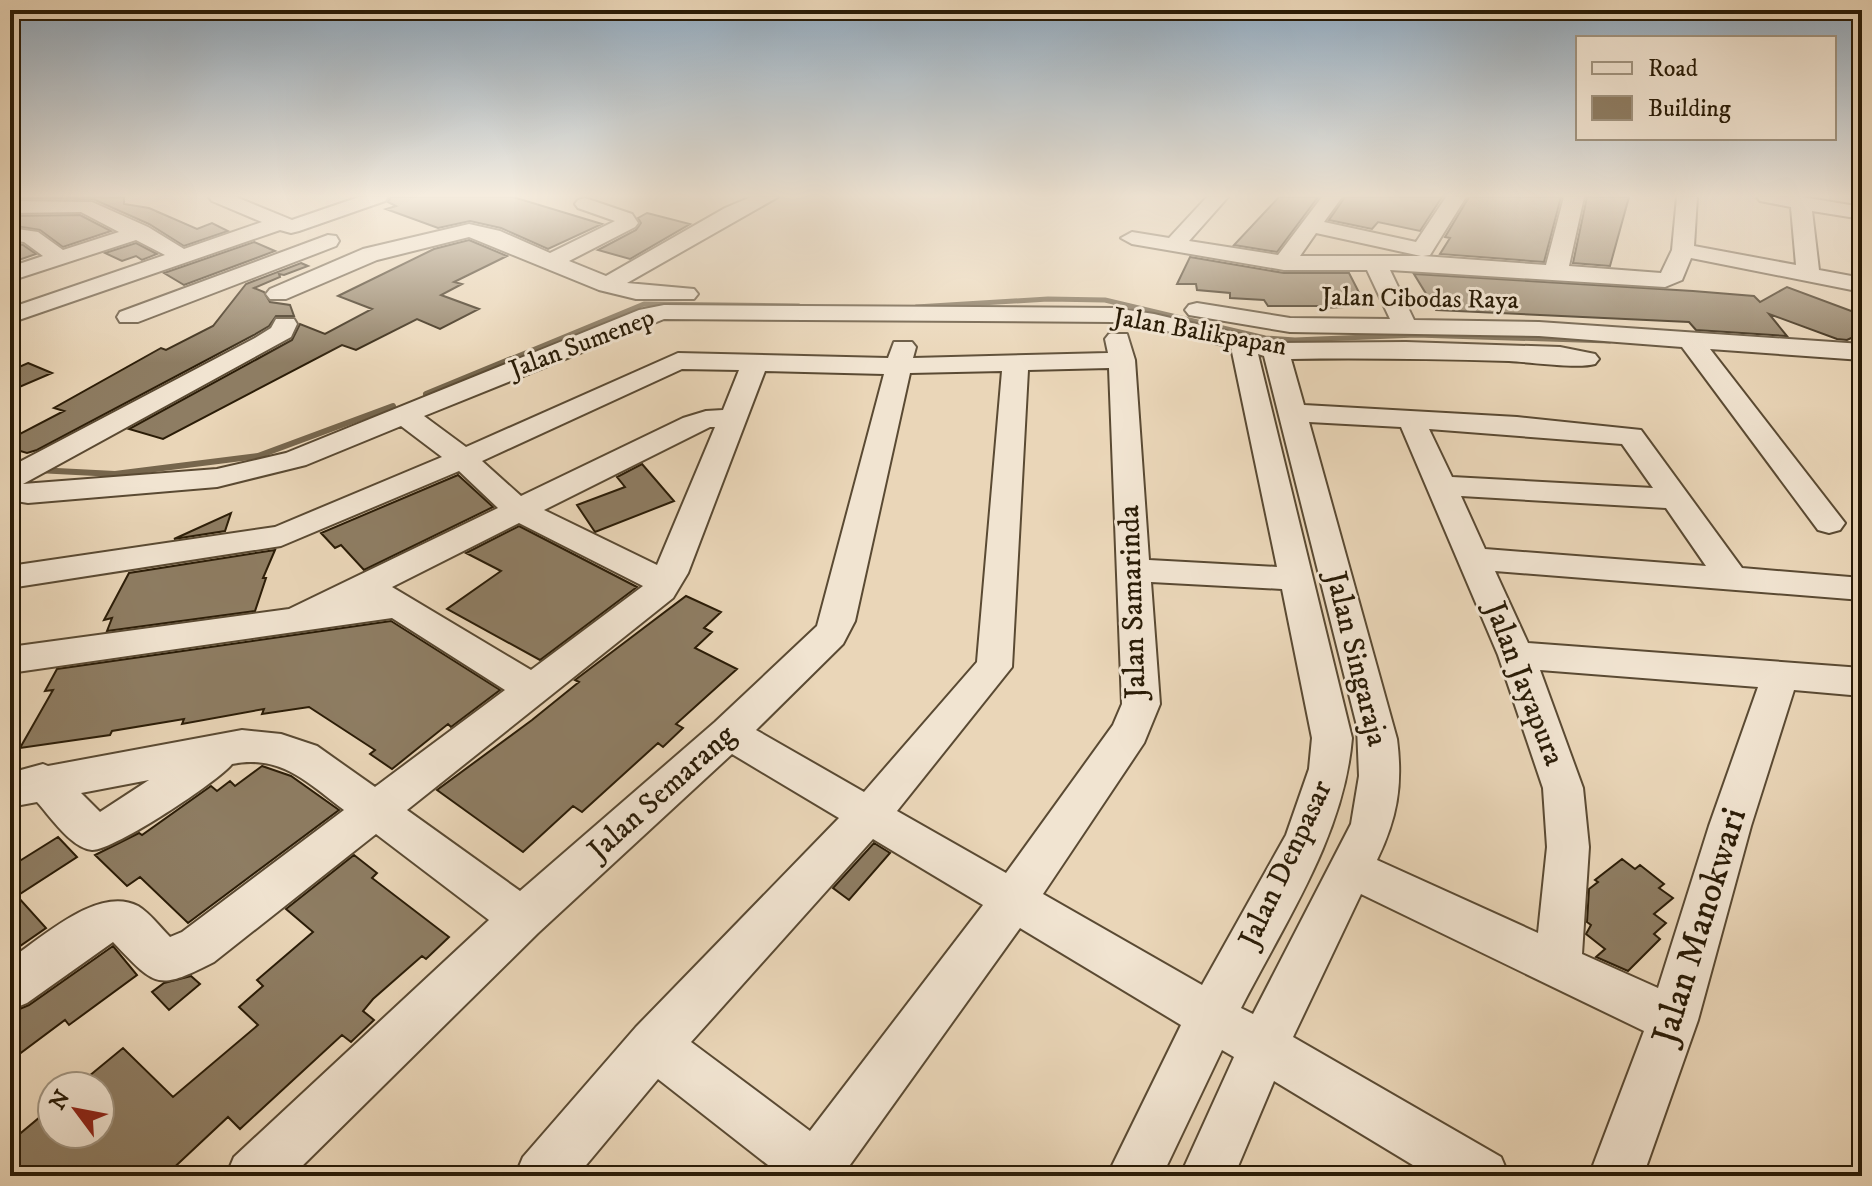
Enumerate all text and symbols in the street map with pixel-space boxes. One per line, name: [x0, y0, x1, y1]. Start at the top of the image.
legend: [1576, 36, 1836, 140]
text: Road: [1648, 54, 1698, 84]
text: Building: [1648, 94, 1731, 124]
street label: Jalan Cibodas Raya: [1319, 281, 1519, 317]
street label: Jalan Balikpapan: [1109, 300, 1290, 364]
street label: Jalan Sumenep: [503, 301, 659, 387]
street label: Jalan Samarinda: [1111, 504, 1155, 703]
street label: Jalan Singaraja: [1316, 565, 1396, 750]
street label: Jalan Jayapura: [1475, 594, 1572, 771]
street label: Jalan Semarang: [578, 717, 744, 871]
street label: Jalan Denpasar: [1230, 775, 1341, 956]
street label: Jalan Manokwari: [1642, 802, 1757, 1052]
north arrow: [36, 1070, 116, 1150]
text: N: [44, 1085, 77, 1115]

